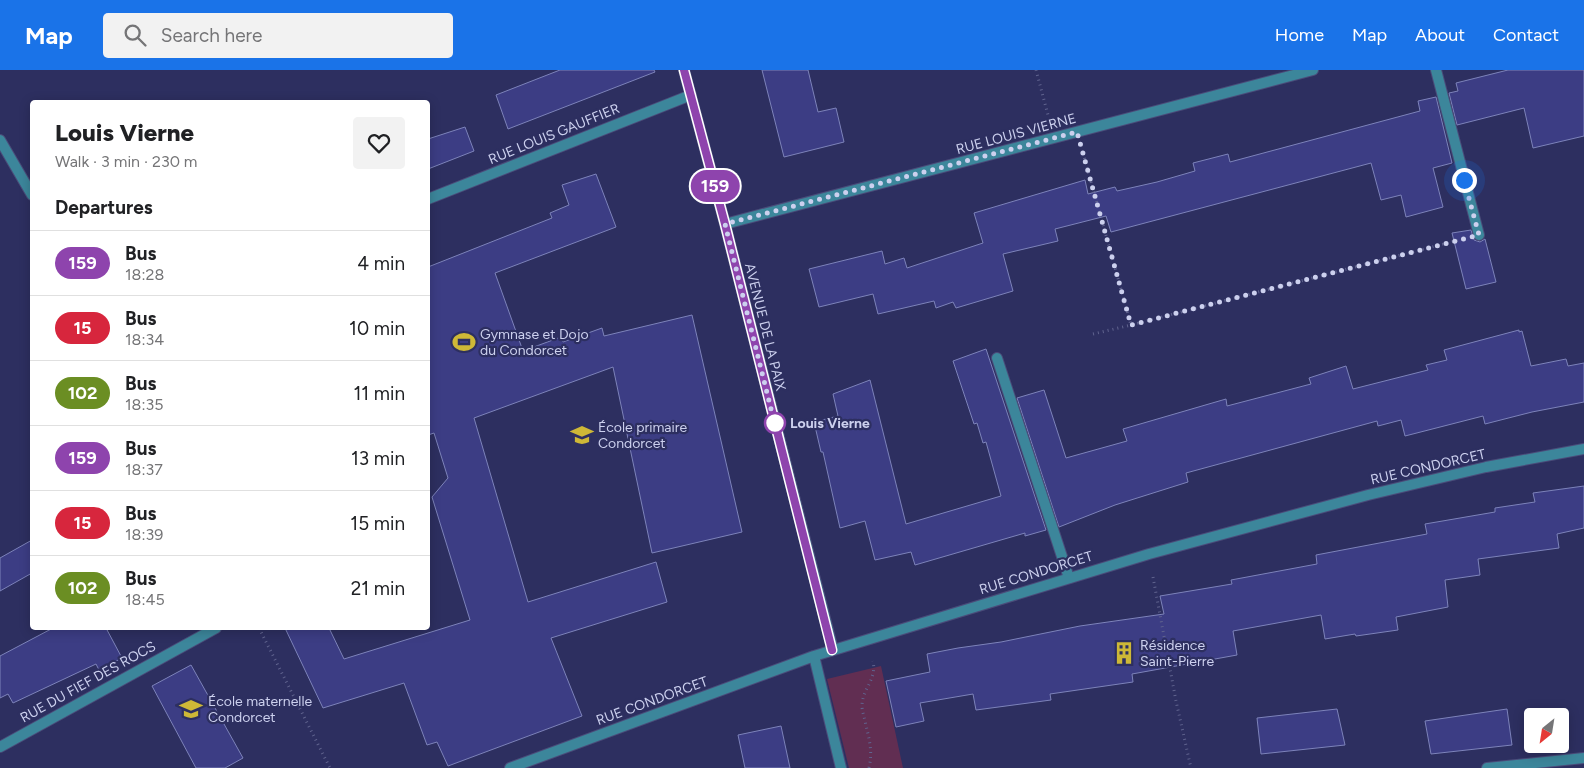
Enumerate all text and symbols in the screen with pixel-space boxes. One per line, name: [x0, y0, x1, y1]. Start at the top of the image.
search box: [103, 13, 453, 58]
text: Map: [25, 21, 73, 50]
icon: search: [121, 21, 149, 49]
text: Search here: [161, 24, 262, 47]
text: Home: [1275, 24, 1324, 46]
text: Map: [1352, 24, 1387, 46]
text: About: [1415, 24, 1465, 46]
text: Contact: [1493, 24, 1559, 46]
street label: RUE LOUIS GAUFFIER: [486, 100, 622, 168]
street label: RUE LOUIS VIERNE: [954, 110, 1078, 158]
button: heart: [353, 117, 405, 169]
text: Louis Vierne: [55, 118, 194, 147]
text: Walk · 3 min · 230 m: [55, 152, 197, 171]
your location: [1452, 168, 1477, 193]
line badge: 159: [686, 170, 744, 202]
text: 159: [701, 175, 729, 197]
text: Departures: [55, 196, 153, 219]
text: Bus: [125, 242, 156, 265]
text: 159: [68, 252, 97, 274]
text: 4 min: [357, 252, 405, 275]
street label: AVENUE DE LA PAIX: [741, 261, 789, 393]
text: 18:28: [125, 265, 164, 284]
text: Bus: [125, 307, 156, 330]
text: 15: [73, 317, 92, 339]
text: 10 min: [349, 317, 405, 340]
place label: Gymnase et Dojo du Condorcet: [480, 326, 589, 359]
sports icon: Gymnase et Dojo du Condorcet: [451, 329, 477, 355]
text: 18:34: [125, 330, 164, 349]
text: Bus: [125, 372, 156, 395]
text: 102: [68, 382, 97, 404]
text: 11 min: [353, 382, 405, 405]
text: 18:35: [125, 395, 163, 414]
marker: Louis Vierne: [764, 412, 786, 434]
place label: Louis Vierne: [790, 415, 870, 432]
place label: École primaire Condorcet: [598, 419, 687, 452]
school or university icon: École primaire Condorcet: [569, 422, 595, 448]
text: Bus: [125, 437, 156, 460]
street label: RUE CONDORCET: [1369, 445, 1487, 489]
text: 159: [68, 447, 97, 469]
text: 13 min: [351, 447, 405, 470]
text: 18:37: [125, 460, 163, 479]
text: Bus: [125, 502, 156, 525]
text: 15: [73, 512, 92, 534]
text: 15 min: [350, 512, 405, 535]
text: 18:39: [125, 525, 163, 544]
street label: RUE CONDORCET: [977, 548, 1095, 598]
text: Bus: [125, 567, 156, 590]
text: 102: [68, 577, 97, 599]
text: 21 min: [351, 577, 405, 600]
text: 18:45: [125, 590, 165, 609]
place label: Résidence Saint-Pierre: [1140, 637, 1214, 670]
street label: RUE DU FIEF DES ROCS: [17, 638, 159, 726]
building icon: Résidence Saint-Pierre: [1111, 640, 1137, 666]
street label: RUE CONDORCET: [594, 673, 710, 729]
place label: École maternelle Condorcet: [208, 693, 312, 726]
school or university icon: École maternelle Condorcet: [178, 696, 204, 722]
north arrow: [1524, 708, 1569, 752]
map controls: [1524, 708, 1569, 753]

